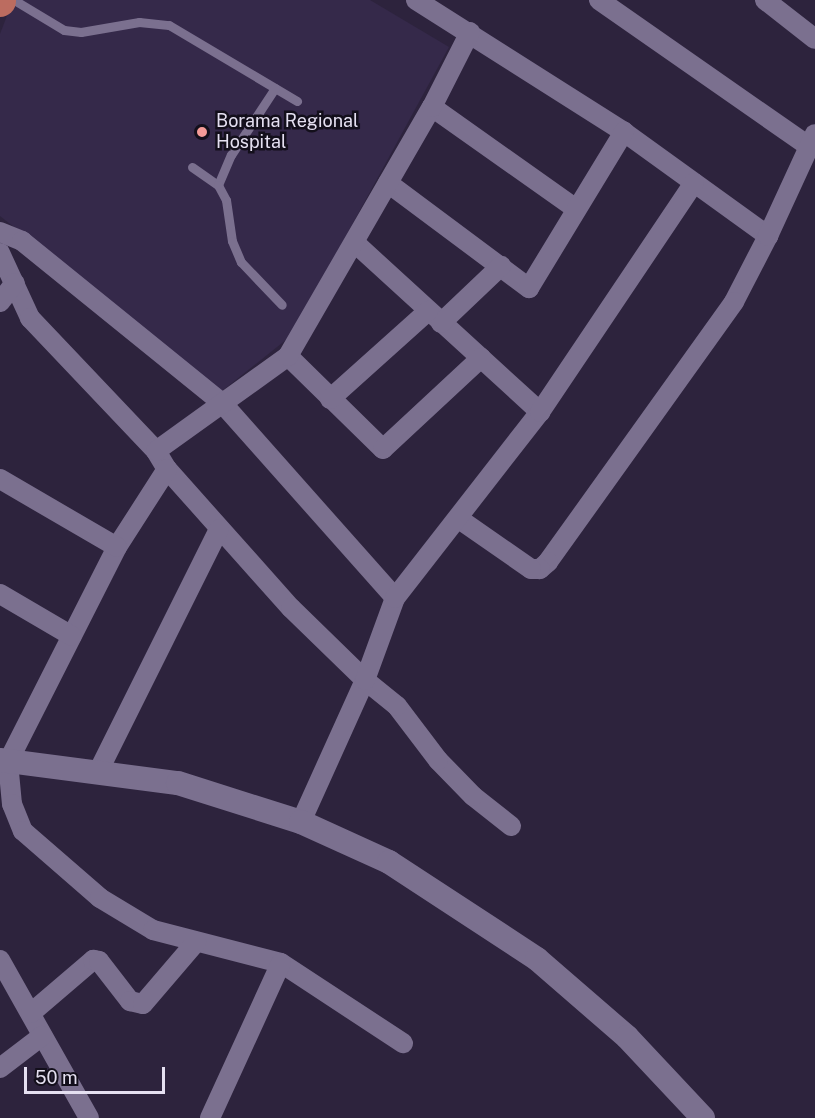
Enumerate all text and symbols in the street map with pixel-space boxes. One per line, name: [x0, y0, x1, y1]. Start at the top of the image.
place label: Borama Regional Hospital: [216, 111, 358, 154]
marker: Borama Regional Hospital: [193, 123, 211, 141]
scale bar: [27, 1055, 168, 1093]
text: 50 m: [35, 1067, 78, 1088]

